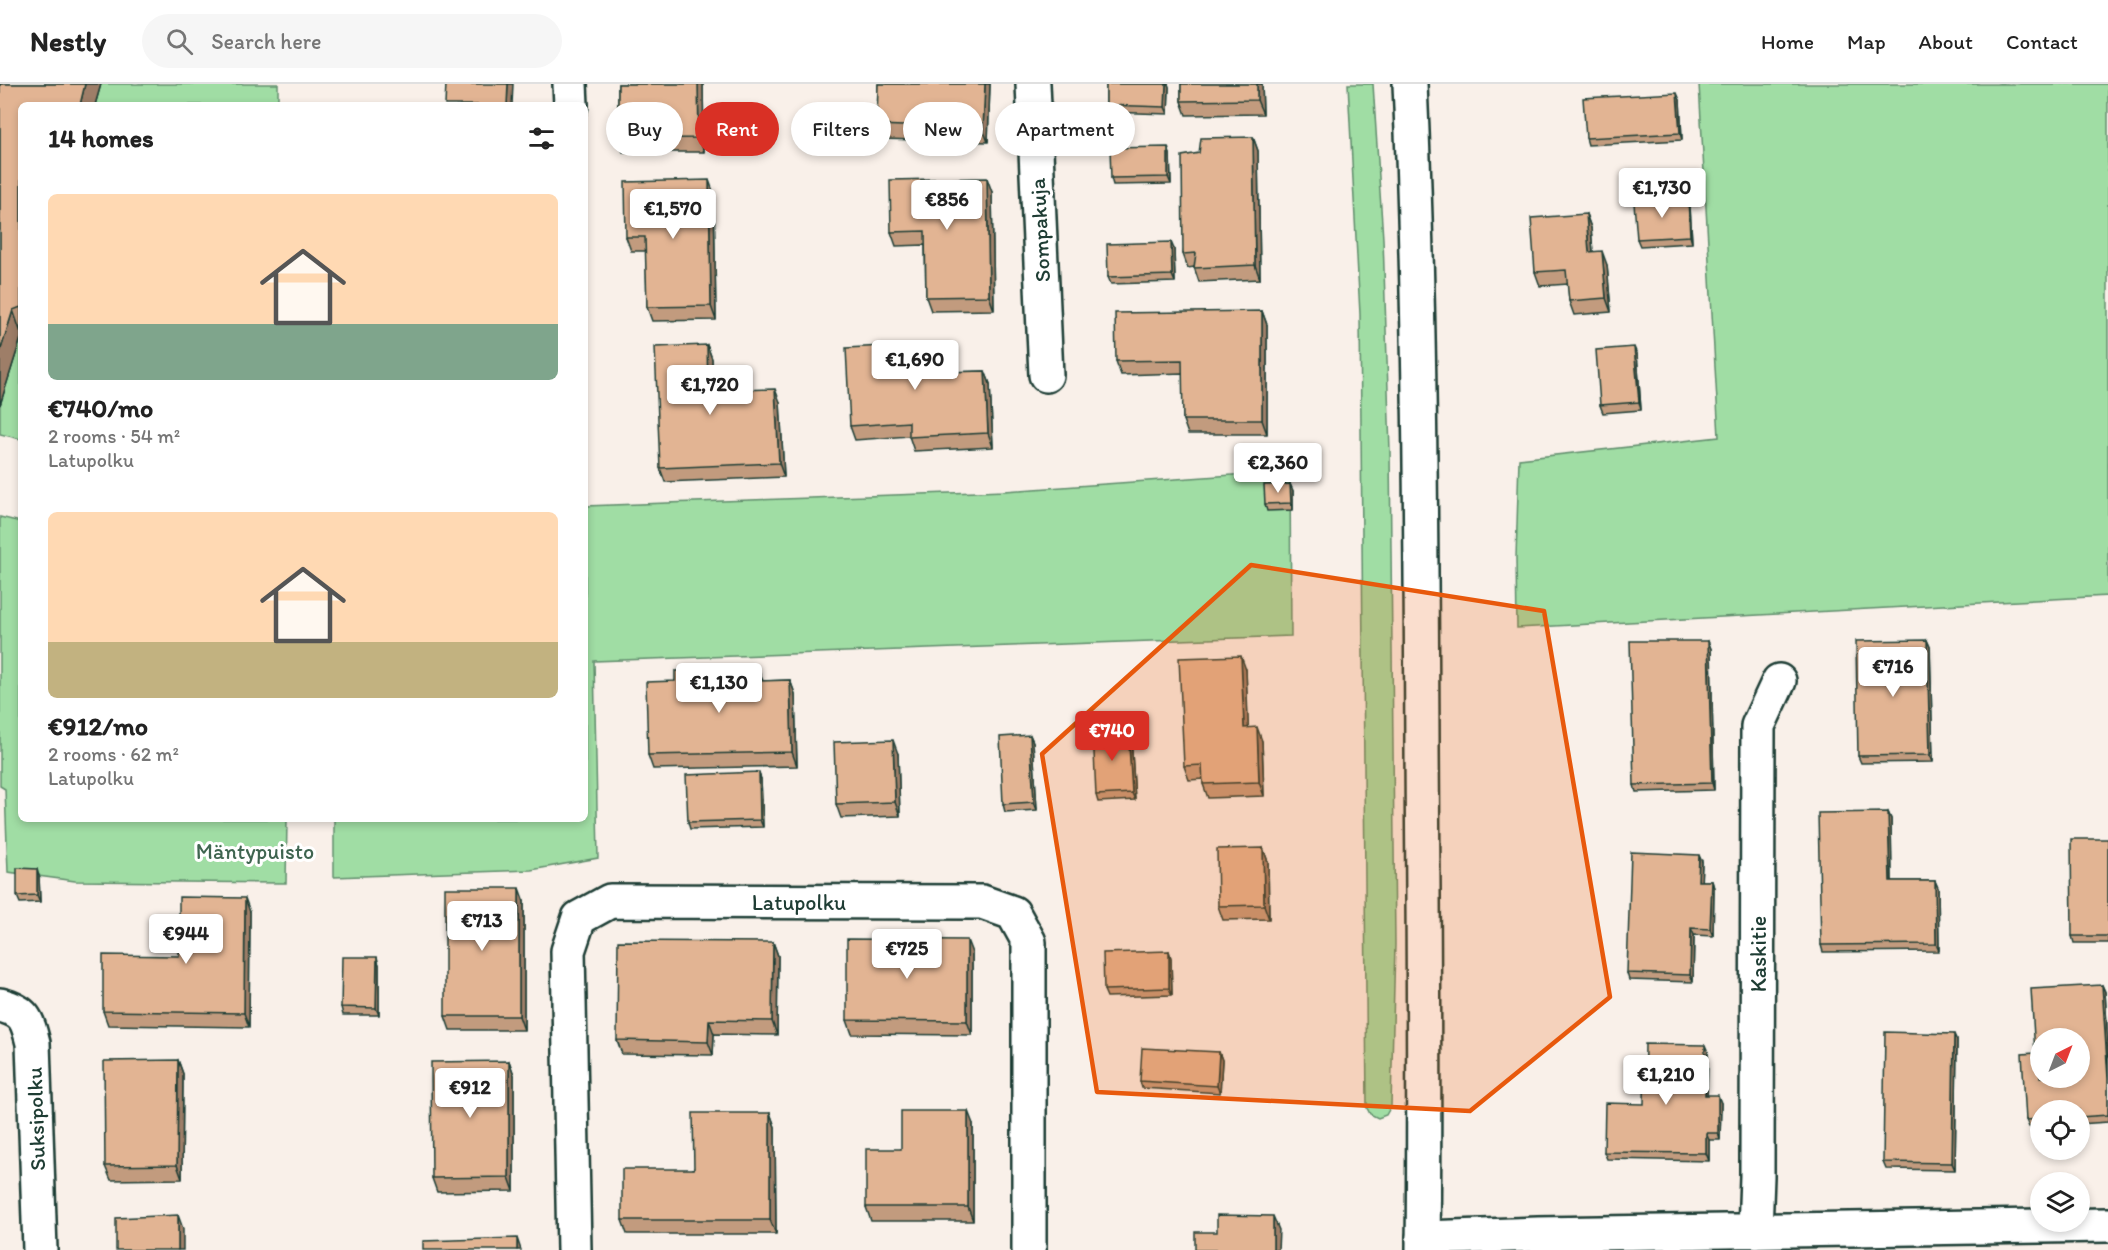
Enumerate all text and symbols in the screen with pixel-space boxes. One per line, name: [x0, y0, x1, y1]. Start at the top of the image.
search box: [142, 14, 562, 68]
text: Nestly: [30, 24, 106, 58]
icon: search: [163, 25, 196, 58]
text: Search here: [211, 28, 322, 55]
text: Home: [1761, 29, 1814, 54]
text: Map: [1847, 29, 1886, 54]
text: About: [1919, 29, 1973, 54]
text: Contact: [2006, 29, 2078, 54]
chip: Buy: [606, 102, 683, 156]
chip: Rent: [695, 102, 779, 156]
chip: Filters: [791, 102, 891, 156]
chip: New: [903, 102, 983, 156]
chip: Apartment: [995, 102, 1135, 156]
text: 14 homes: [48, 122, 154, 154]
icon: filters: [525, 122, 558, 155]
pin: €1,730: [1613, 168, 1711, 219]
text: €1,730: [1633, 175, 1691, 199]
street label: Sompakuja: [1024, 177, 1056, 283]
pin: €856: [911, 180, 983, 231]
text: €856: [925, 187, 969, 211]
pin: €1,570: [624, 189, 722, 240]
text: €1,570: [644, 196, 702, 220]
icon: home: [249, 233, 357, 341]
pin: €1,690: [866, 340, 964, 391]
text: €1,690: [886, 347, 944, 371]
pin: €1,720: [661, 365, 759, 416]
text: €1,720: [681, 372, 739, 396]
text: €740/mo: [48, 392, 153, 424]
text: 2 rooms · 54 m²: [48, 424, 180, 448]
pin: €2,360: [1229, 443, 1327, 494]
text: Latupolku: [48, 448, 134, 472]
text: €2,360: [1248, 450, 1308, 474]
icon: home: [249, 551, 357, 659]
pin: €716: [1857, 647, 1929, 698]
text: €716: [1872, 654, 1914, 678]
pin: €1,130: [670, 663, 768, 714]
text: €1,130: [690, 670, 748, 694]
text: €912/mo: [48, 710, 148, 742]
pin: €740: [1076, 711, 1148, 762]
text: €740: [1089, 718, 1135, 742]
text: 2 rooms · 62 m²: [48, 742, 179, 766]
text: Latupolku: [48, 766, 134, 790]
park label: Mäntypuisto: [196, 838, 314, 865]
street label: Latupolku: [752, 889, 846, 916]
pin: €713: [446, 901, 518, 952]
text: €713: [461, 908, 503, 932]
pin: €944: [150, 914, 222, 965]
street label: Kaskitie: [1745, 916, 1772, 992]
text: €944: [163, 921, 209, 945]
pin: €725: [871, 929, 943, 980]
text: €725: [886, 936, 928, 960]
north arrow: [2030, 1028, 2090, 1088]
map controls: [2030, 1028, 2090, 1232]
pin: €1,210: [1617, 1055, 1715, 1106]
text: €1,210: [1637, 1062, 1695, 1086]
street label: Suksipolku: [21, 1067, 51, 1171]
pin: €912: [434, 1068, 506, 1119]
text: €912: [449, 1075, 491, 1099]
button: locate: [2030, 1100, 2090, 1160]
button: layers: [2030, 1172, 2090, 1232]

